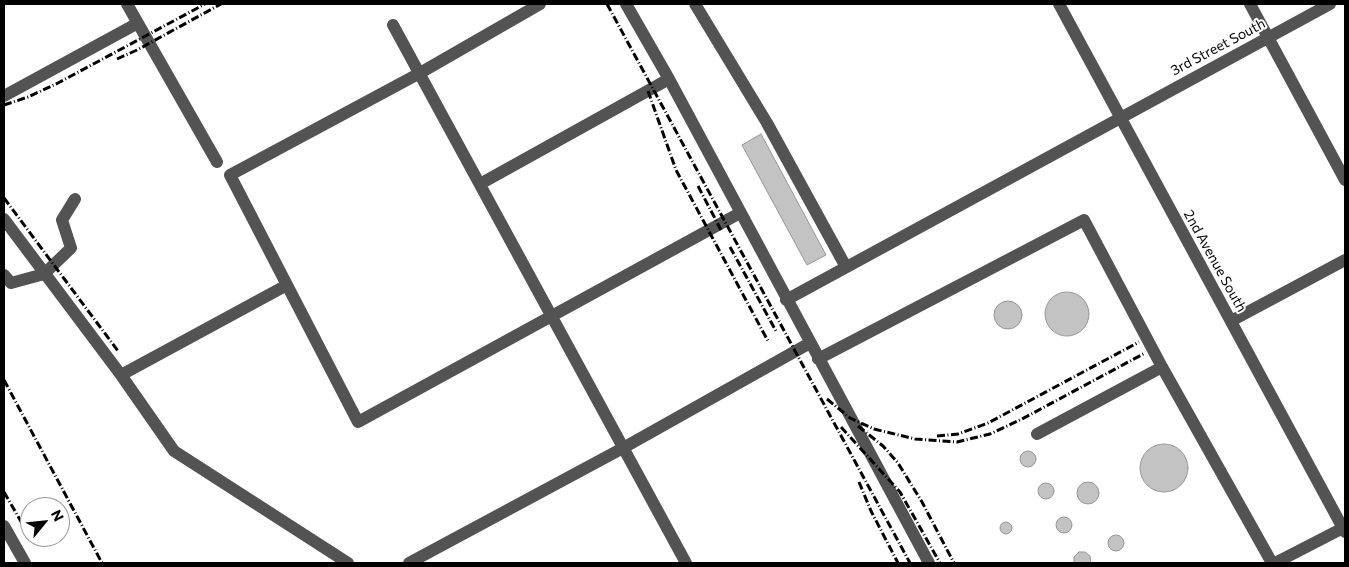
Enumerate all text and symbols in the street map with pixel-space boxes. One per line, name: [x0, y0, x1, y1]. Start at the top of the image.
street label: 3rd Street South: [1168, 15, 1268, 79]
street label: 2nd Avenue South: [1180, 207, 1250, 315]
north arrow: [20, 497, 70, 547]
text: N: [48, 507, 68, 524]

